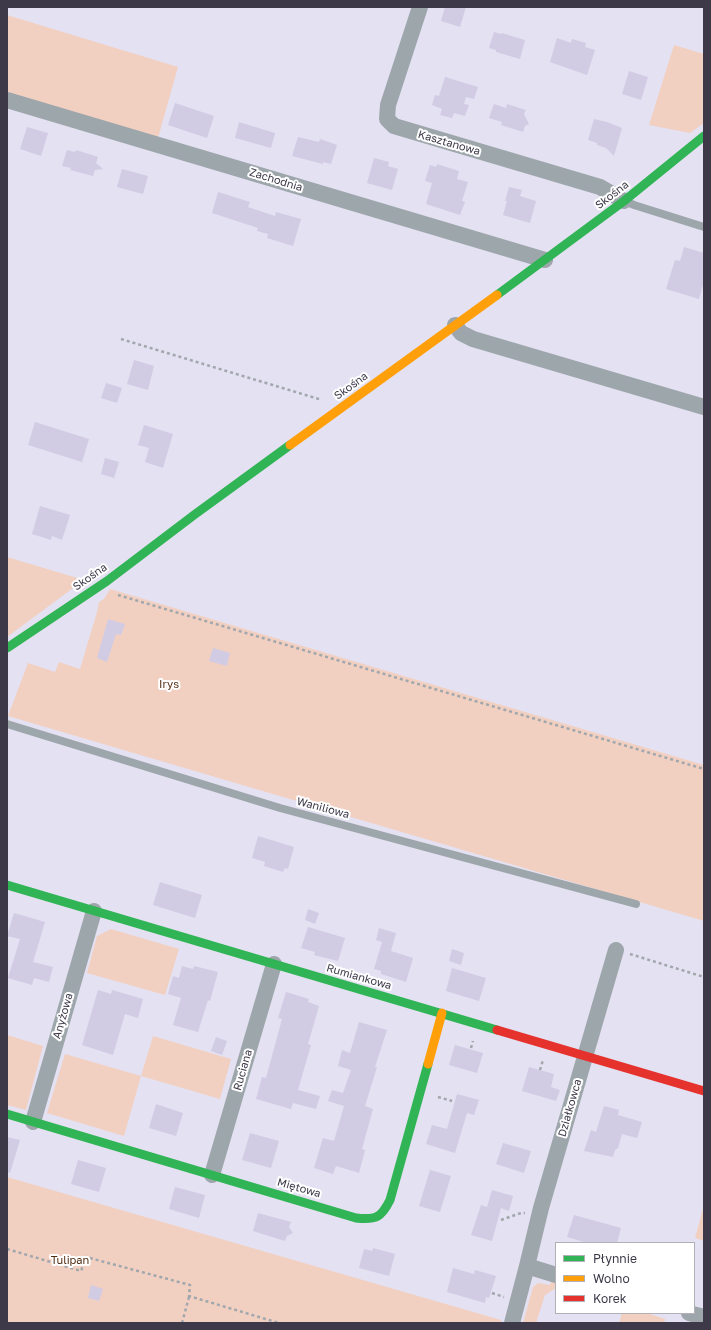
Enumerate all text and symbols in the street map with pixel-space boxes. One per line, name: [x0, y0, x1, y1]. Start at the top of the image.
street label: Kasztanowa: [416, 128, 482, 158]
street label: Zachodnia: [248, 166, 304, 194]
street label: Skośna: [593, 178, 631, 212]
street label: Skośna: [332, 369, 370, 403]
street label: Skośna: [70, 561, 110, 593]
park label: Irys: [159, 678, 179, 692]
street label: Waniliowa: [295, 795, 351, 821]
street label: Rumiankowa: [325, 961, 393, 993]
street label: Anyżowa: [50, 992, 76, 1040]
street label: Ruciana: [231, 1048, 255, 1092]
street label: Działkowca: [555, 1078, 585, 1138]
street label: Miętowa: [276, 1176, 322, 1200]
legend: [555, 1242, 695, 1314]
text: Płynnie: [593, 1251, 637, 1266]
park label: Tulipan: [51, 1254, 89, 1268]
text: Wolno: [593, 1271, 630, 1286]
text: Korek: [593, 1291, 627, 1306]

